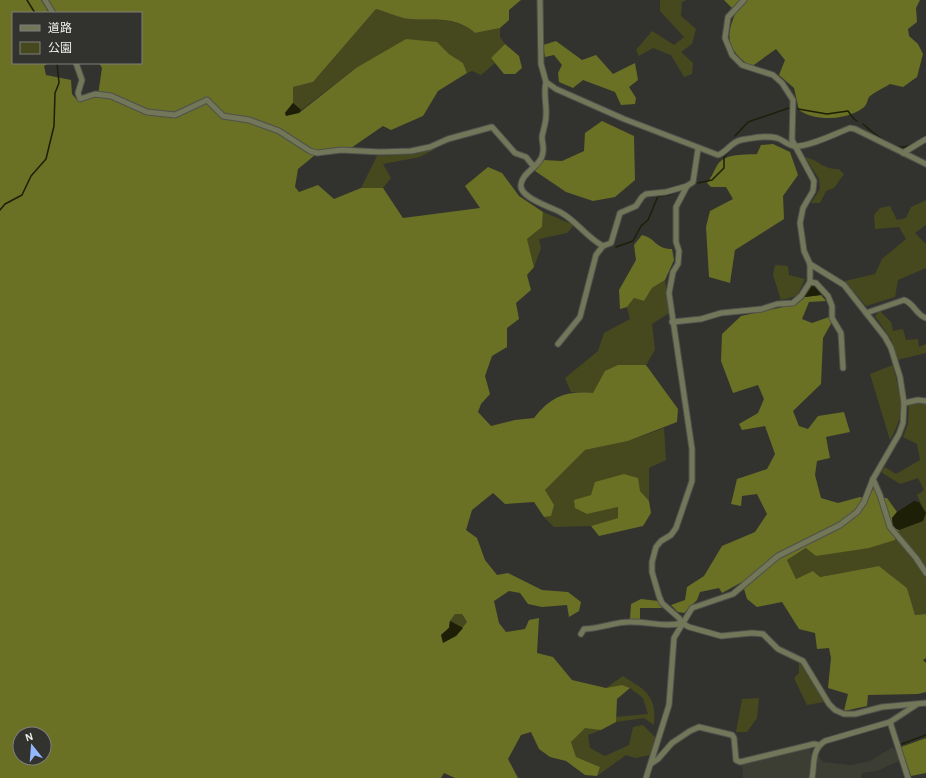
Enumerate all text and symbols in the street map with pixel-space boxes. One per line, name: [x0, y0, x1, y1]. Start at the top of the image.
legend: [12, 12, 142, 64]
text: 道路: [48, 21, 72, 34]
text: 公園: [48, 42, 72, 54]
north arrow: [12, 726, 52, 766]
text: N: [24, 731, 34, 743]

